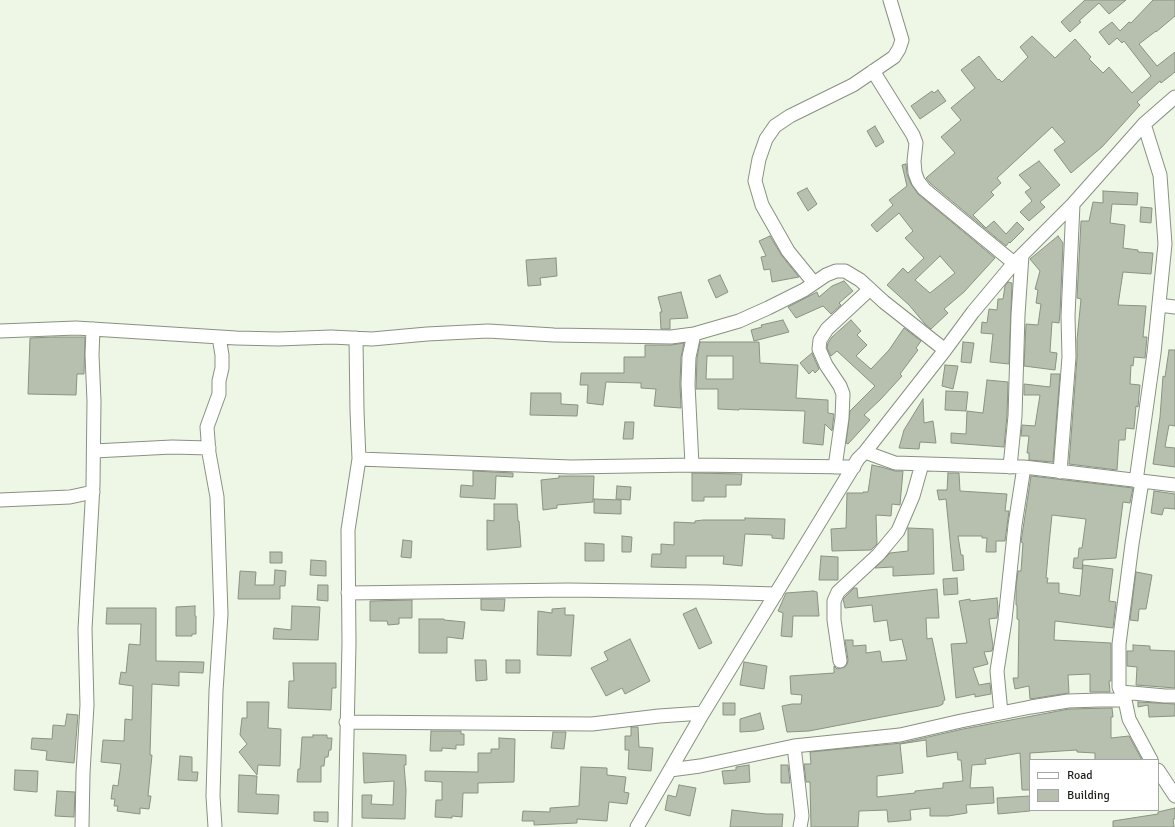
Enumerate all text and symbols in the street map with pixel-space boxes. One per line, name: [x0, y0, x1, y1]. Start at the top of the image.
legend: [1029, 759, 1159, 811]
text: Road: [1067, 768, 1093, 783]
text: Building: [1067, 788, 1110, 803]

